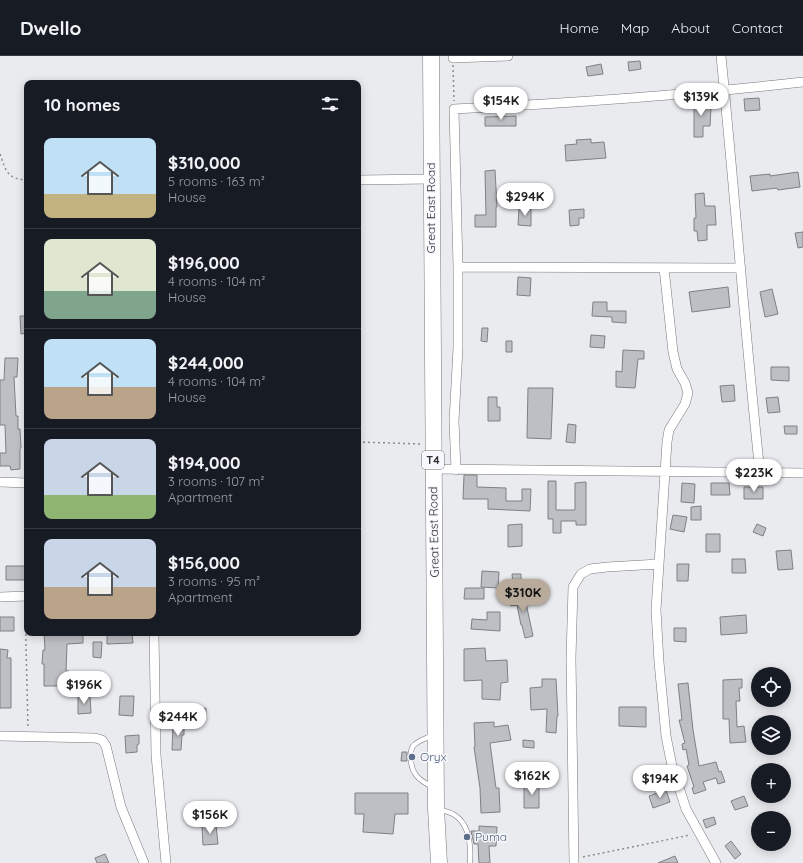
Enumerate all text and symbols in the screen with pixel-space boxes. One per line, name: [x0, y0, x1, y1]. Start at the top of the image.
text: Dwello: [20, 16, 81, 40]
text: Home: [560, 19, 599, 37]
text: Map: [621, 19, 649, 37]
text: About: [671, 19, 710, 37]
text: Contact: [732, 19, 783, 37]
pin: $139K: [673, 83, 729, 117]
pin: $154K: [473, 87, 529, 121]
text: $139K: [683, 88, 719, 104]
text: $154K: [483, 92, 519, 108]
icon: filters: [319, 93, 341, 115]
text: 10 homes: [44, 94, 120, 115]
text: $310,000: [168, 152, 240, 173]
icon: home: [76, 154, 124, 202]
street label: Great East Road: [423, 163, 438, 253]
text: 5 rooms · 163 m²: [168, 173, 265, 189]
pin: $294K: [497, 183, 553, 217]
text: $294K: [506, 188, 544, 204]
text: House: [168, 189, 206, 205]
text: $196,000: [168, 252, 240, 273]
icon: home: [76, 255, 124, 303]
text: 4 rooms · 104 m²: [168, 273, 265, 289]
text: House: [168, 289, 206, 305]
text: $244,000: [168, 352, 244, 373]
icon: home: [76, 355, 124, 403]
text: 4 rooms · 104 m²: [168, 373, 265, 389]
text: House: [168, 389, 206, 405]
road number: T4: [422, 451, 444, 469]
text: $194,000: [168, 452, 240, 473]
icon: home: [76, 455, 124, 503]
pin: $223K: [726, 459, 782, 493]
text: $223K: [735, 464, 773, 480]
text: 3 rooms · 107 m²: [168, 473, 264, 489]
street label: Great East Road: [425, 486, 442, 578]
text: Apartment: [168, 489, 233, 505]
text: $156,000: [168, 552, 240, 573]
icon: home: [76, 555, 124, 603]
text: 3 rooms · 95 m²: [168, 573, 260, 589]
pin: $310K: [495, 579, 551, 613]
text: $310K: [505, 584, 541, 600]
text: Apartment: [168, 589, 233, 605]
map controls: [751, 667, 791, 851]
button: locate: [751, 667, 791, 707]
pin: $196K: [56, 671, 112, 705]
text: $196K: [66, 676, 102, 692]
pin: $244K: [150, 703, 206, 737]
text: $244K: [159, 708, 197, 724]
button: layers: [751, 715, 791, 755]
place label: Oryx: [420, 749, 447, 764]
marker: Oryx: [407, 752, 417, 762]
pin: $162K: [504, 762, 560, 796]
button: +: [751, 763, 791, 803]
pin: $194K: [632, 765, 688, 799]
text: $162K: [514, 767, 550, 783]
text: $194K: [642, 770, 678, 786]
pin: $156K: [182, 801, 238, 835]
text: $156K: [192, 806, 228, 822]
button: −: [751, 811, 791, 851]
place label: Puma: [475, 829, 507, 844]
marker: Puma: [462, 832, 472, 842]

